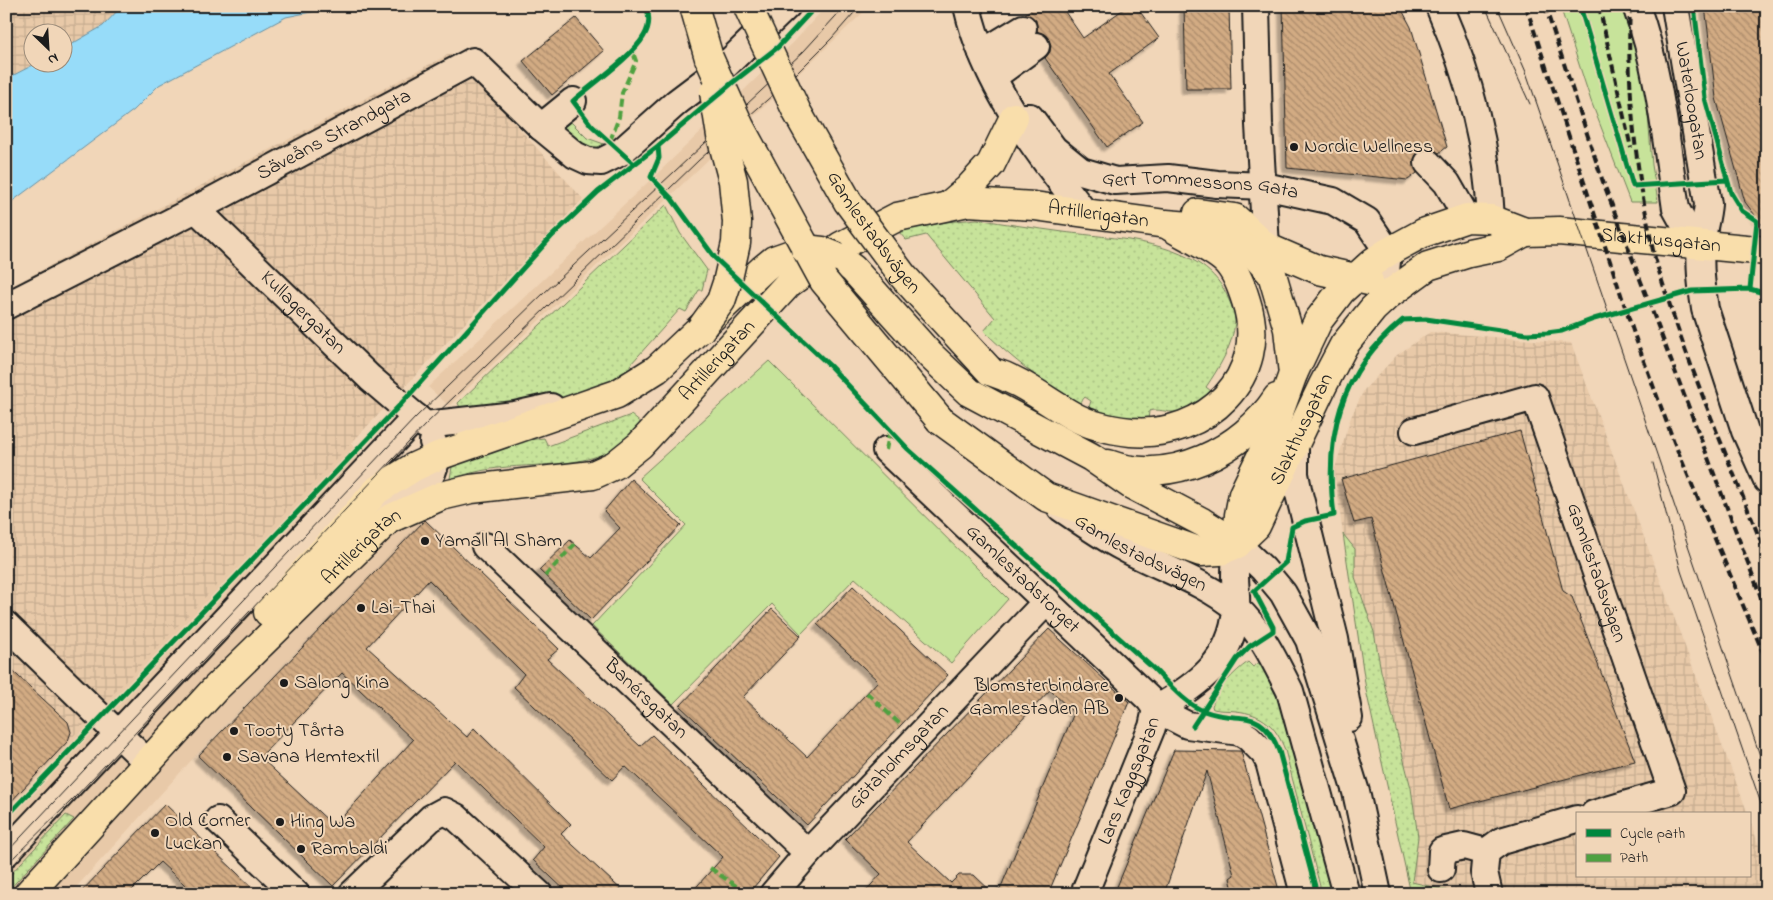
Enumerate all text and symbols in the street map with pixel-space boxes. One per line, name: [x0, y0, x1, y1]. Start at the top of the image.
north arrow: [22, 22, 72, 72]
street label: Waterloogatan: [1667, 39, 1715, 162]
text: N: [44, 47, 62, 70]
street label: Säveåns Strandgata: [252, 82, 417, 188]
place label: Nordic Wellness: [1304, 133, 1433, 162]
marker: Nordic Wellness: [1288, 141, 1300, 153]
street label: Gert Tommessons Gata: [1099, 163, 1301, 208]
street label: Gamlestadsvägen: [819, 166, 928, 301]
street label: Artillerigatan: [1046, 194, 1151, 236]
street label: Slakthusgatan: [1599, 221, 1722, 261]
street label: Kullagergatan: [253, 264, 353, 362]
street label: Artillerigatan: [673, 313, 763, 408]
street label: Slakthusgatan: [1263, 368, 1341, 490]
street label: Gamlestadsvägen: [1559, 499, 1634, 647]
street label: Artillerigatan: [315, 501, 406, 592]
street label: Gamlestadsvägen: [1068, 507, 1212, 600]
street label: Gamlestadstorget: [959, 518, 1087, 641]
place label: Yamall Al Sham: [435, 527, 562, 556]
marker: Yamall Al Sham: [419, 535, 431, 547]
place label: Lai-Thai: [371, 594, 436, 623]
marker: Lai-Thai: [355, 602, 367, 614]
street label: Banérsgatan: [597, 651, 695, 746]
place label: Salong Kina: [294, 669, 389, 699]
place label: Blomsterbindare Gamlestaden AB: [969, 672, 1109, 724]
marker: Salong Kina: [278, 677, 290, 689]
marker: Blomsterbindare Gamlestaden AB: [1113, 692, 1125, 704]
street label: Götaholmsgatan: [842, 698, 956, 817]
street label: Lars Kaggsgatan: [1091, 714, 1168, 849]
place label: Tooty Tårta: [244, 717, 344, 746]
marker: Tooty Tårta: [228, 725, 240, 737]
place label: Savana Hemtextil: [237, 743, 379, 772]
marker: Savana Hemtextil: [221, 751, 233, 763]
place label: Old Corner Luckan: [165, 807, 251, 859]
place label: Hing Wa: [290, 808, 355, 838]
legend: [1576, 812, 1750, 878]
marker: Hing Wa: [274, 816, 286, 828]
text: Cycle path: [1620, 823, 1685, 846]
marker: Old Corner Luckan: [149, 827, 161, 839]
place label: Rambaldi: [311, 835, 388, 864]
marker: Rambaldi: [295, 843, 307, 855]
text: Path: [1620, 847, 1648, 869]

